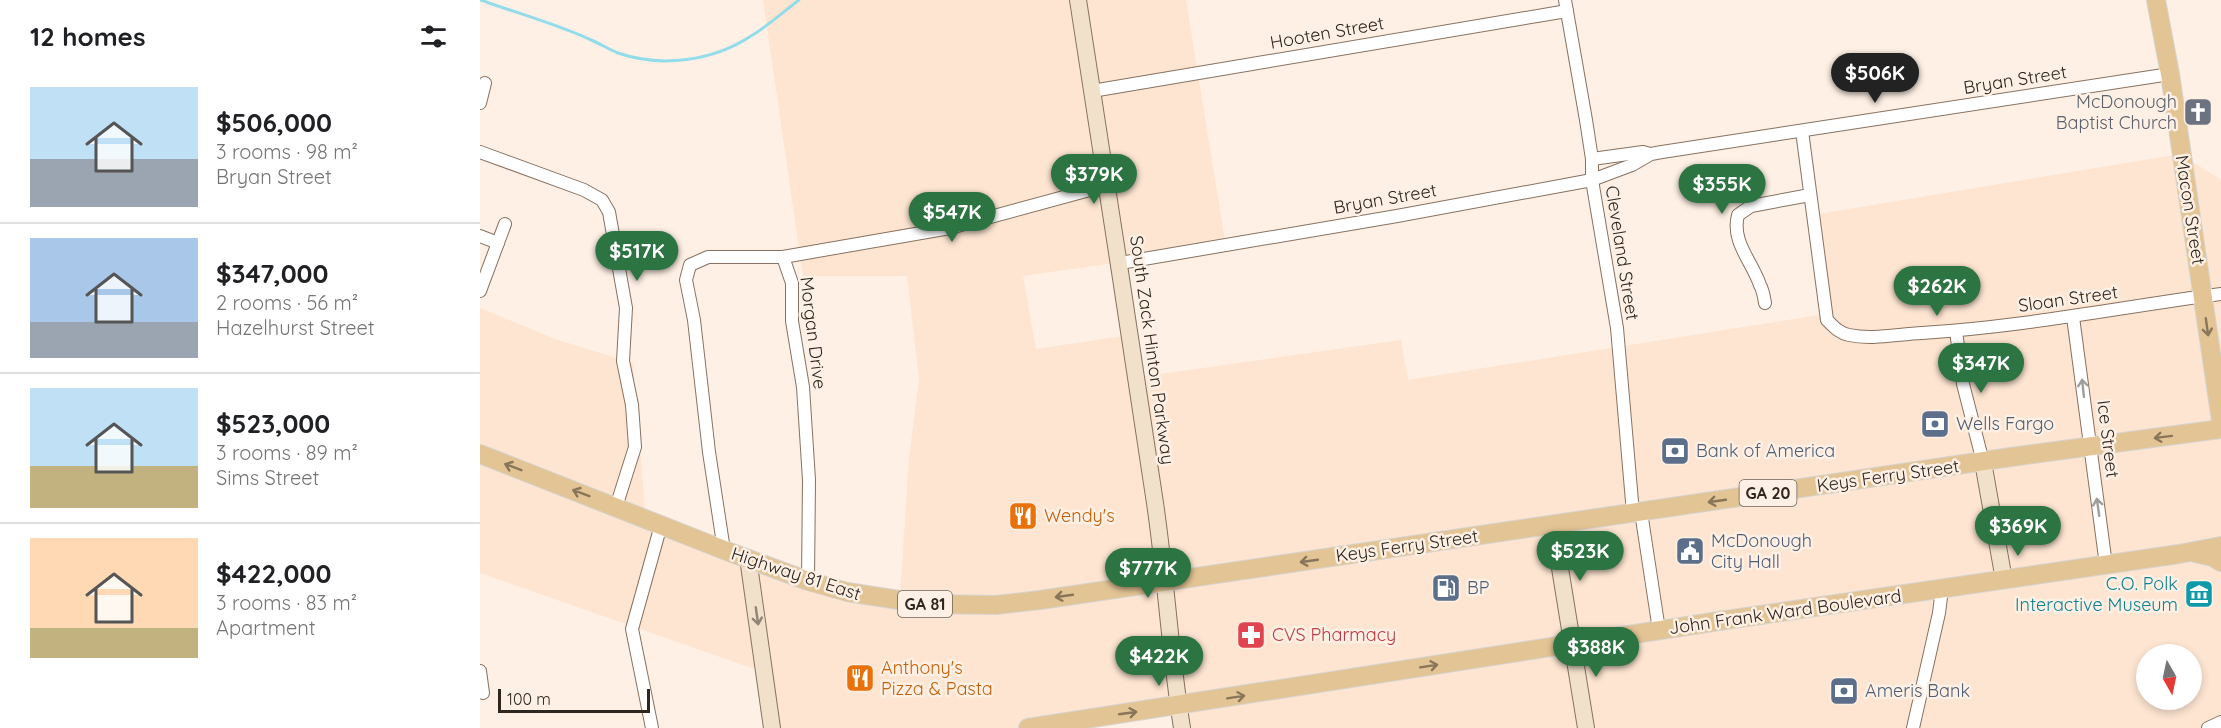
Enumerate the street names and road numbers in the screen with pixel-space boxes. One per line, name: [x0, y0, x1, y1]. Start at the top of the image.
street label: Hooten Street: [1268, 11, 1386, 54]
street label: Bryan Street: [1962, 60, 2068, 99]
street label: Macon Street: [2170, 154, 2210, 266]
street label: Bryan Street: [1332, 178, 1438, 219]
street label: Cleveland Street: [1601, 184, 1644, 322]
street label: South Zack Hinton Parkway: [1125, 234, 1180, 466]
street label: Morgan Drive: [795, 275, 832, 390]
street label: Sloan Street: [2017, 280, 2119, 317]
street label: Ice Street: [2092, 399, 2125, 479]
street label: Keys Ferry Street: [1815, 454, 1961, 497]
road number: GA 20: [1740, 480, 1796, 506]
street label: Keys Ferry Street: [1334, 524, 1480, 567]
street label: Highway 81 East: [728, 542, 864, 605]
street label: John Frank Ward Boulevard: [1667, 584, 1903, 639]
road number: GA 81: [898, 591, 952, 617]

